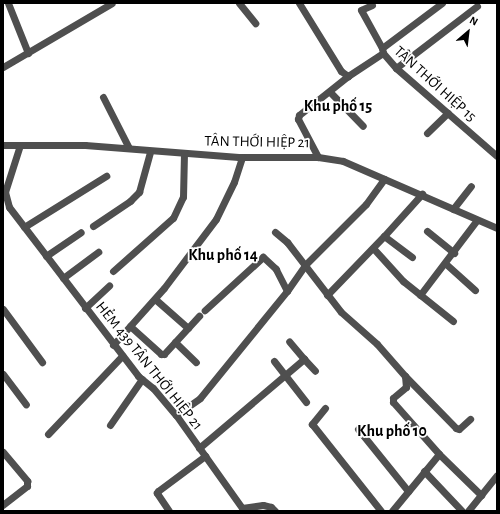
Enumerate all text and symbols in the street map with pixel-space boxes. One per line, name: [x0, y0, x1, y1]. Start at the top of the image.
north arrow: [448, 12, 488, 52]
text: N: [468, 14, 480, 28]
street label: TÂN THỚI HIỆP 15: [390, 42, 480, 126]
district label: Khu phố 15: [304, 96, 372, 116]
street label: TÂN THỚI HIỆP 21: [204, 132, 310, 152]
district label: Khu phố 14: [188, 245, 258, 265]
street label: HẺM 439 TÂN THỚI HIỆP 21: [92, 298, 206, 434]
district label: Khu phố 10: [357, 421, 427, 441]

